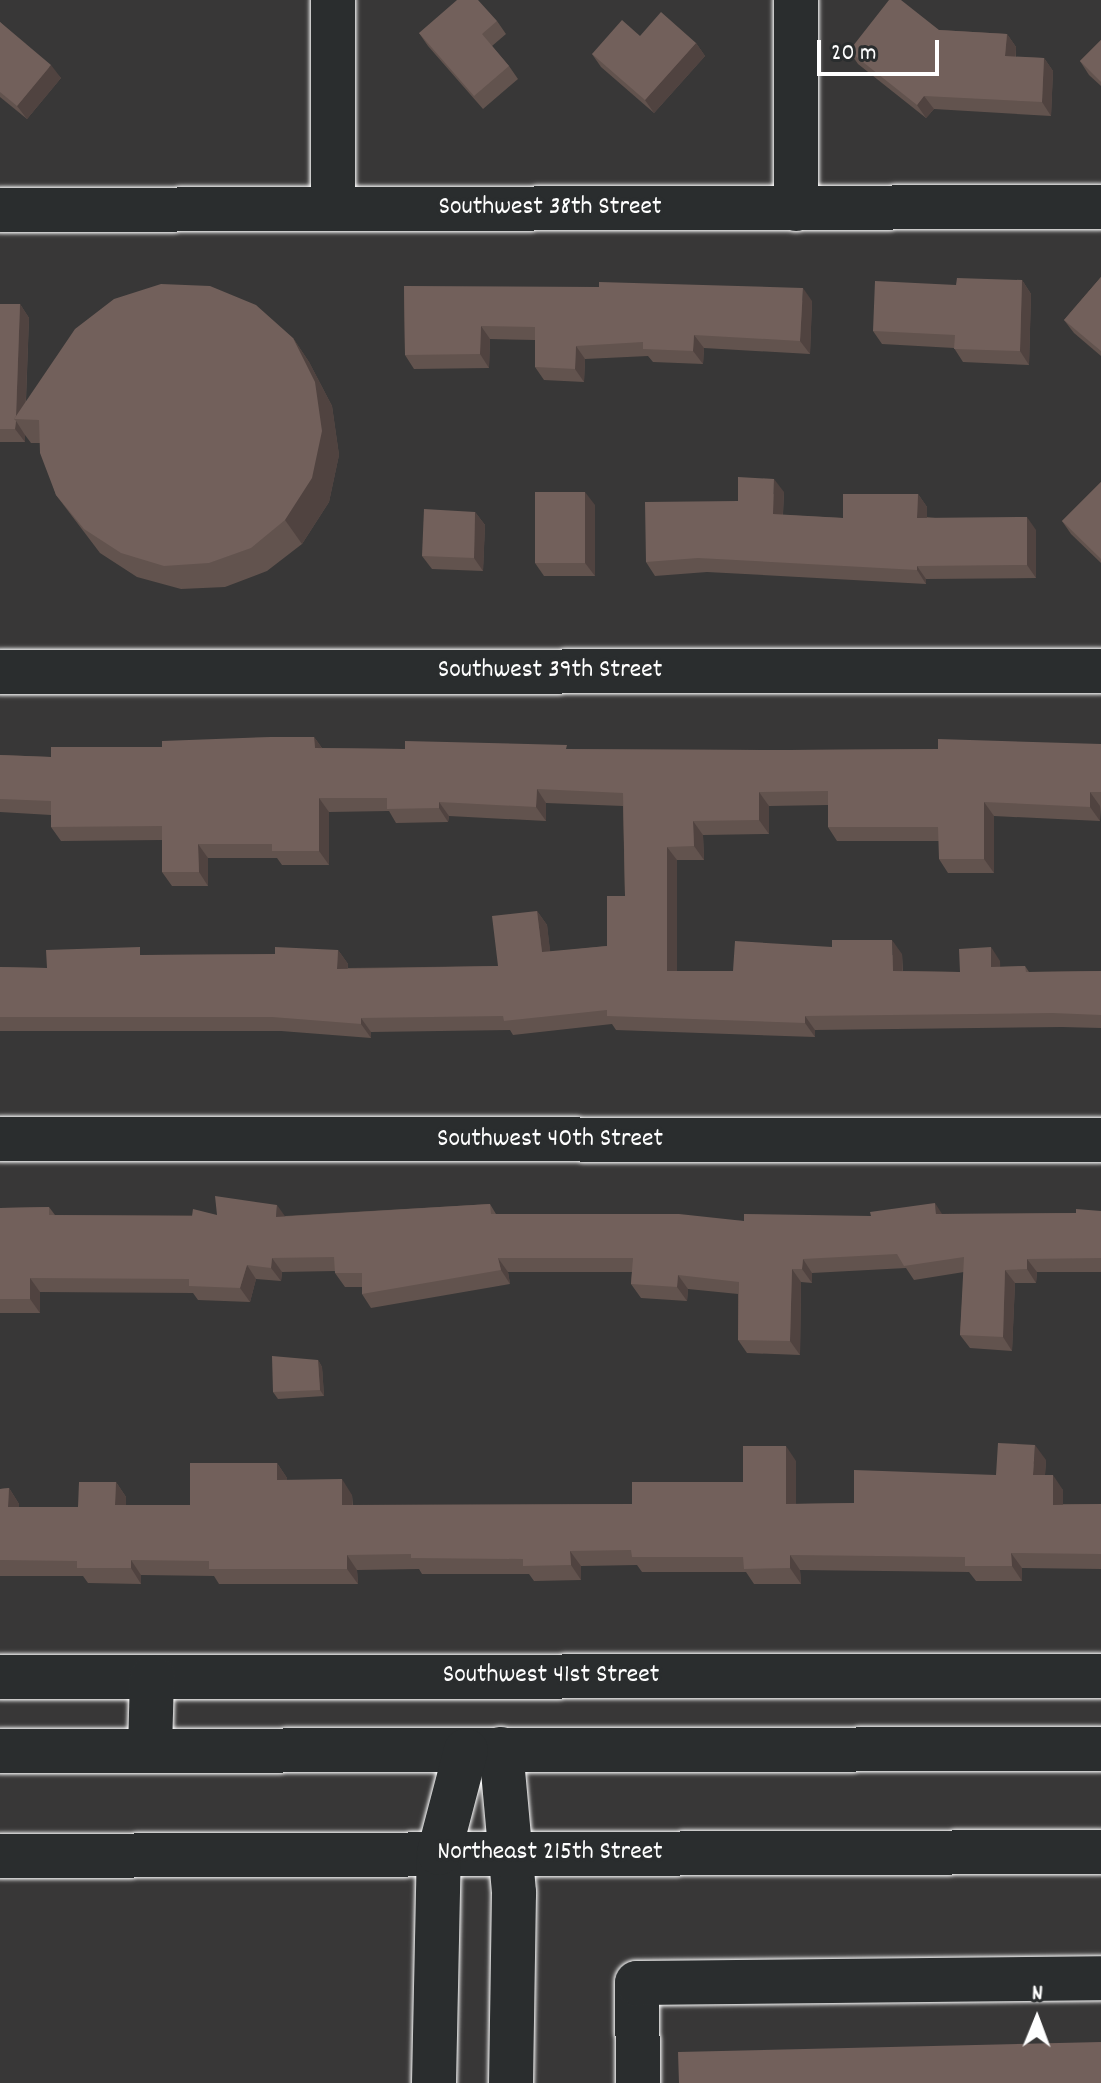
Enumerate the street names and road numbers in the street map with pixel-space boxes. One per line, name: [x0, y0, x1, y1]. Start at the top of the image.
street label: Southwest 38th Street: [438, 192, 662, 224]
street label: Southwest 39th Street: [438, 655, 662, 687]
street label: Southwest 40th Street: [437, 1124, 663, 1156]
street label: Southwest 41st Street: [443, 1660, 659, 1692]
street label: Northeast 215th Street: [437, 1837, 663, 1869]

